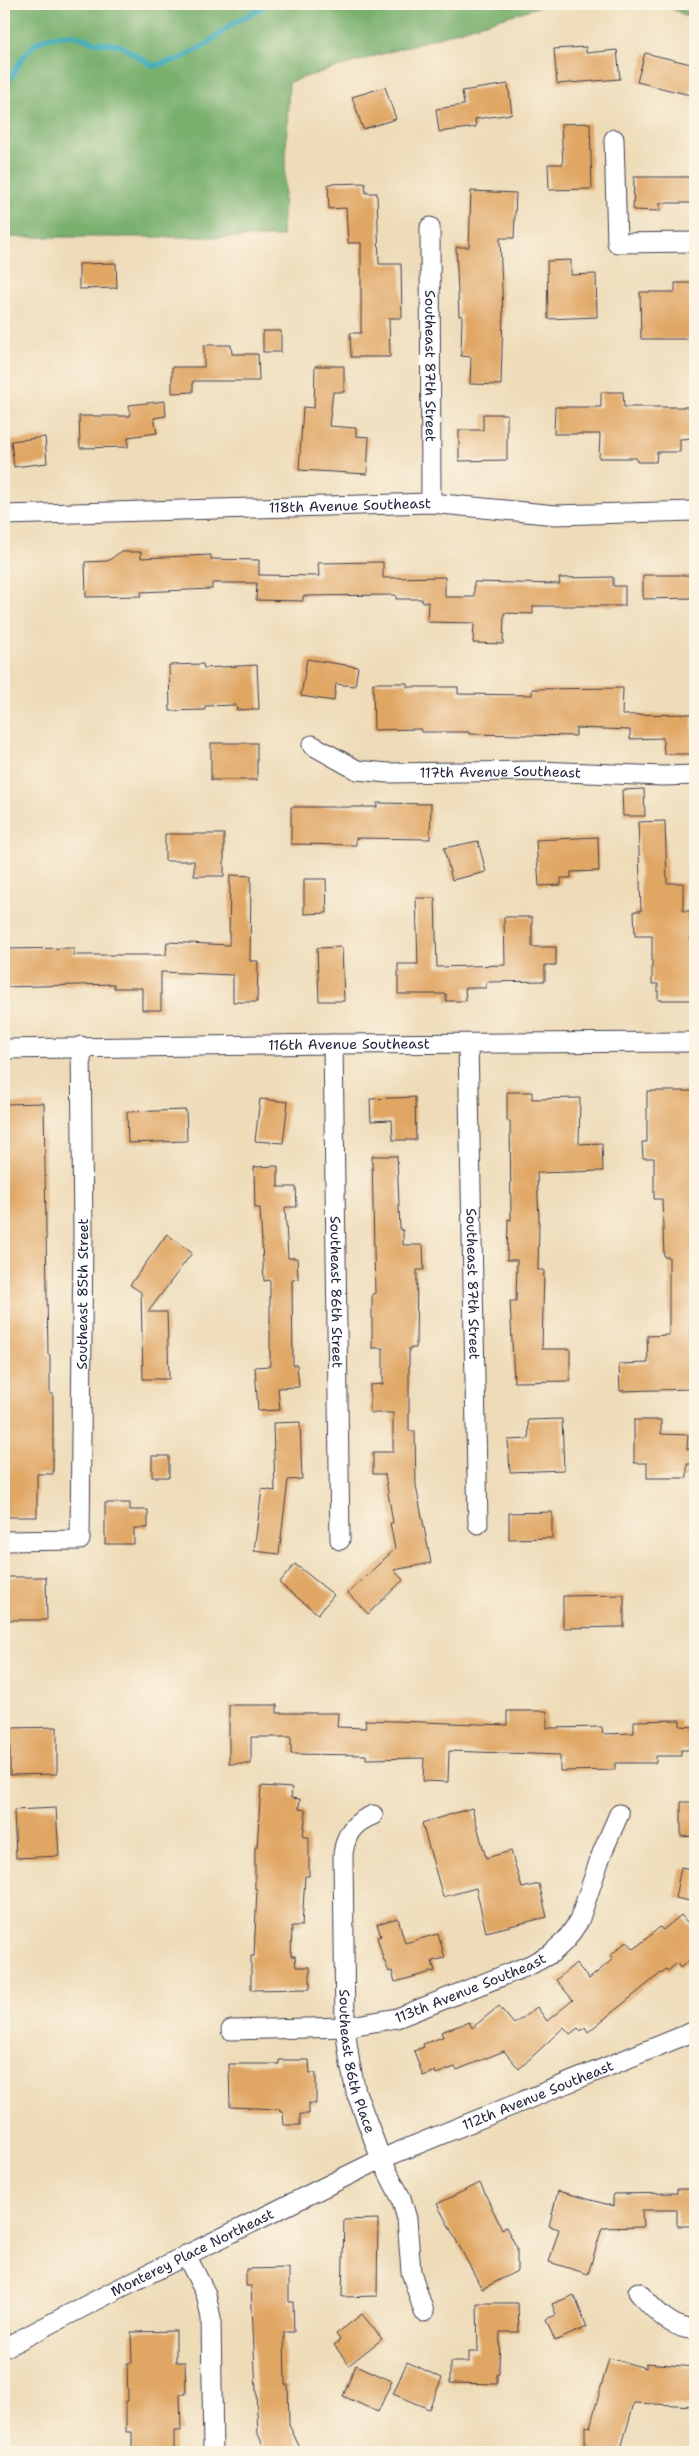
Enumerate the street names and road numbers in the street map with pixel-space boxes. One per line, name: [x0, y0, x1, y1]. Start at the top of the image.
street label: Southeast 87th Street: [421, 290, 440, 442]
street label: 118th Avenue Southeast: [269, 494, 431, 517]
street label: 117th Avenue Southeast: [419, 762, 581, 782]
street label: 116th Avenue Southeast: [268, 1034, 430, 1054]
street label: Southeast 87th Street: [462, 1208, 484, 1360]
street label: Southeast 86th Street: [326, 1216, 347, 1368]
street label: Southeast 85th Street: [73, 1218, 92, 1370]
street label: 113th Avenue Southeast: [392, 1949, 549, 2027]
street label: Southeast 86th Place: [336, 1989, 380, 2136]
street label: 112th Avenue Southeast: [460, 2056, 616, 2134]
street label: Monterey Place Northeast: [108, 2205, 276, 2300]

